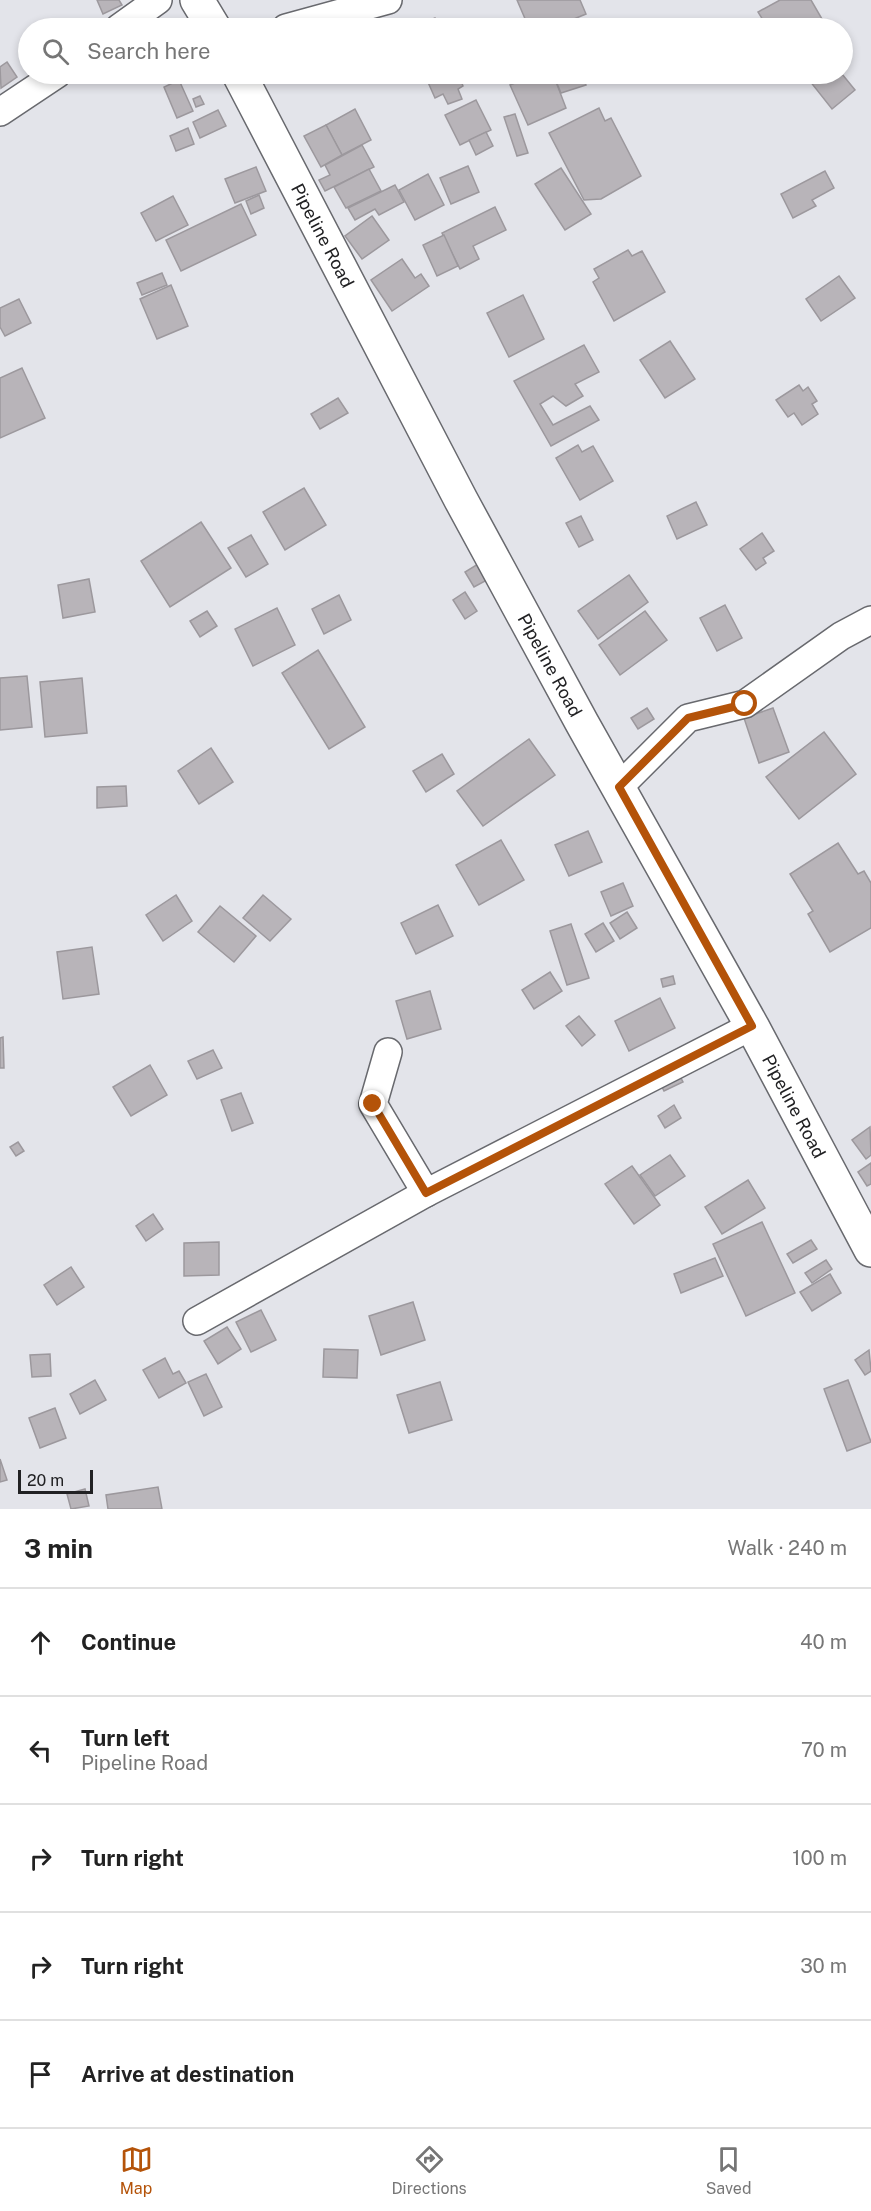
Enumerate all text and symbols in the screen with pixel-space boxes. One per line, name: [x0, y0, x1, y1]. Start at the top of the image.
search box: [18, 18, 853, 84]
icon: search: [39, 35, 72, 68]
text: Search here: [87, 38, 211, 64]
street label: Pipeline Road: [287, 180, 359, 291]
street label: Pipeline Road: [514, 610, 587, 720]
route start: [731, 690, 757, 716]
street label: Pipeline Road: [758, 1050, 831, 1161]
route end: [359, 1090, 385, 1116]
scale bar: [18, 1467, 93, 1494]
text: 20 m: [27, 1471, 64, 1490]
text: 3 min: [24, 1533, 93, 1564]
text: Walk · 240 m: [727, 1536, 847, 1560]
icon: ahead: [24, 1626, 57, 1659]
text: Continue: [81, 1629, 176, 1655]
text: 40 m: [800, 1630, 847, 1654]
text: Turn left: [81, 1725, 170, 1751]
icon: left: [24, 1734, 57, 1767]
text: 70 m: [801, 1738, 847, 1762]
text: Pipeline Road: [81, 1751, 208, 1775]
icon: right: [24, 1842, 57, 1875]
text: Turn right: [81, 1845, 184, 1871]
text: 100 m: [792, 1846, 847, 1870]
icon: right: [24, 1950, 57, 1983]
text: Turn right: [81, 1953, 184, 1979]
text: 30 m: [800, 1954, 847, 1978]
icon: arrive: [24, 2058, 57, 2091]
text: Arrive at destination: [81, 2061, 294, 2087]
tab: Map: [120, 2143, 153, 2198]
tab: Directions: [392, 2143, 467, 2198]
tab: Saved: [706, 2143, 751, 2198]

